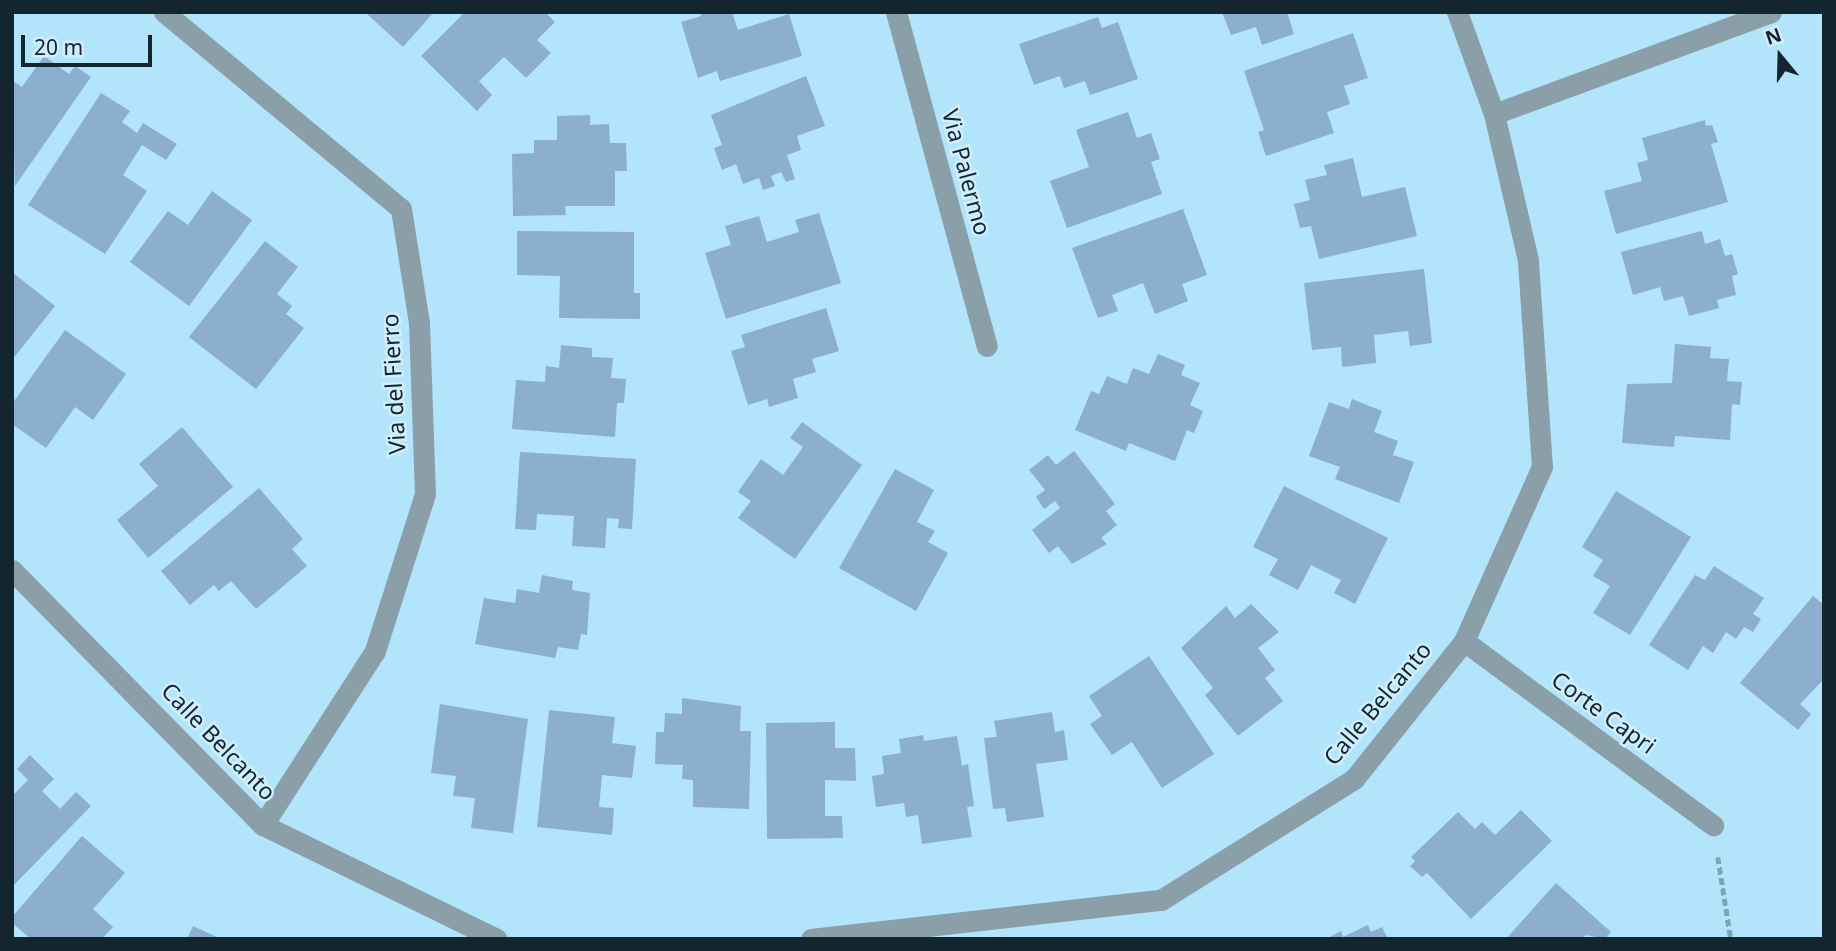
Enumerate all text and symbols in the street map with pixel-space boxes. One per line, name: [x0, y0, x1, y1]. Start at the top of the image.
scale bar: [24, 21, 156, 65]
north arrow: [1745, 21, 1815, 91]
text: N: [1762, 21, 1785, 51]
text: 20 m: [34, 33, 83, 61]
street label: Via Palermo: [937, 106, 997, 238]
street label: Via del Fierro: [376, 313, 410, 455]
street label: Calle Belcanto: [1317, 636, 1437, 770]
street label: Corte Capri: [1546, 665, 1662, 759]
street label: Calle Belcanto: [156, 677, 282, 805]

